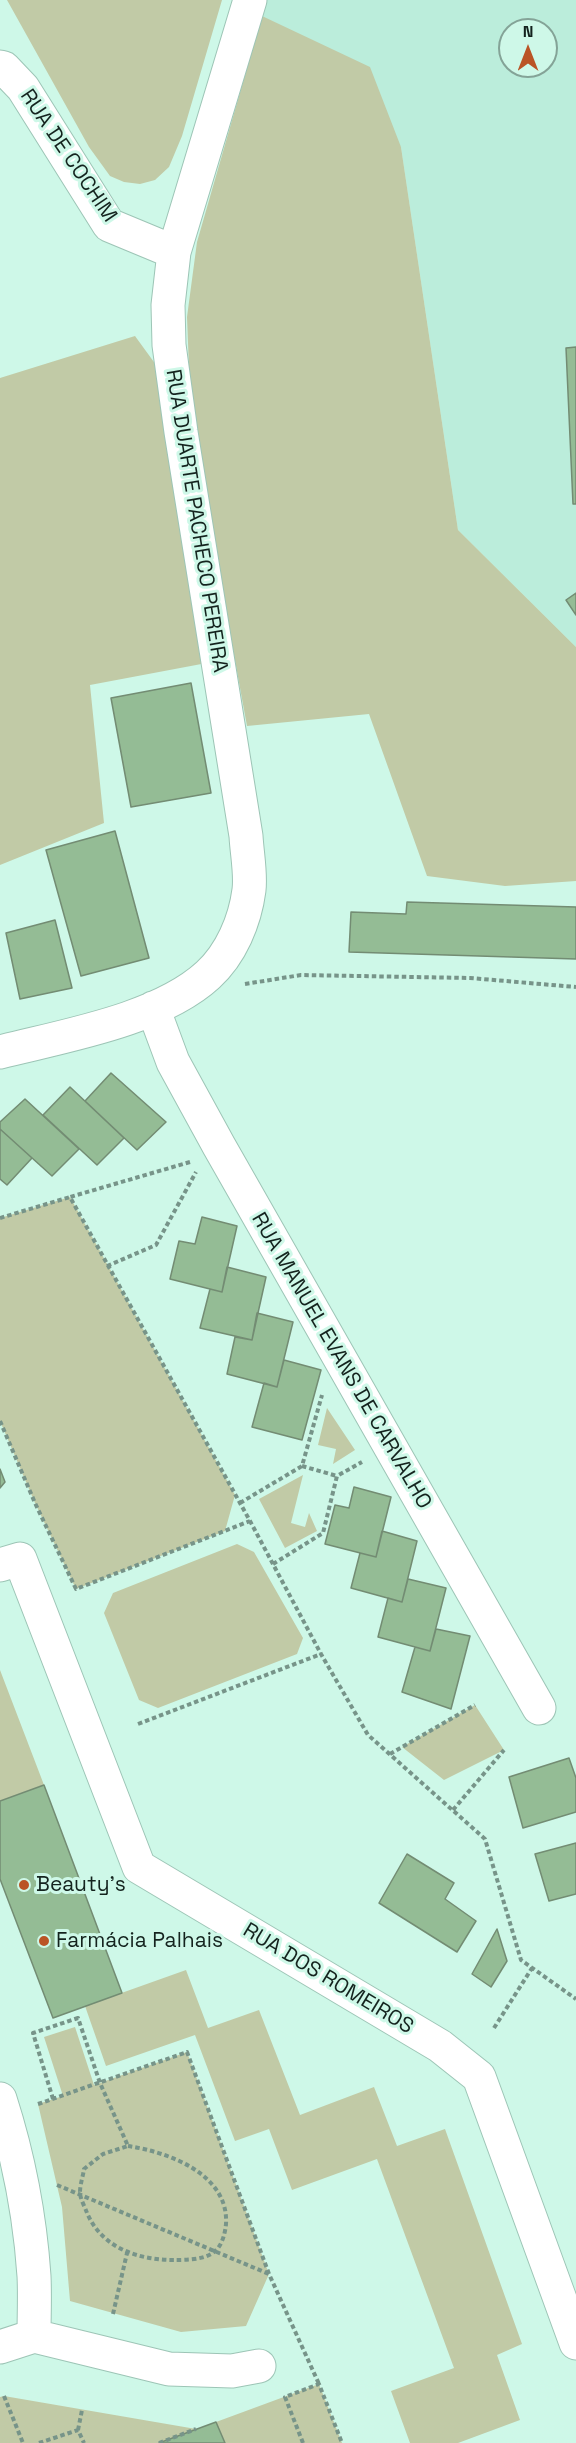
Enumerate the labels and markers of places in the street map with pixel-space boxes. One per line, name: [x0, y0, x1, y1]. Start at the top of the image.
place label: Beauty's: [36, 1872, 126, 1898]
marker: Beauty's: [17, 1878, 31, 1892]
place label: Farmácia Palhais: [56, 1928, 223, 1954]
marker: Farmácia Palhais: [37, 1934, 51, 1948]

